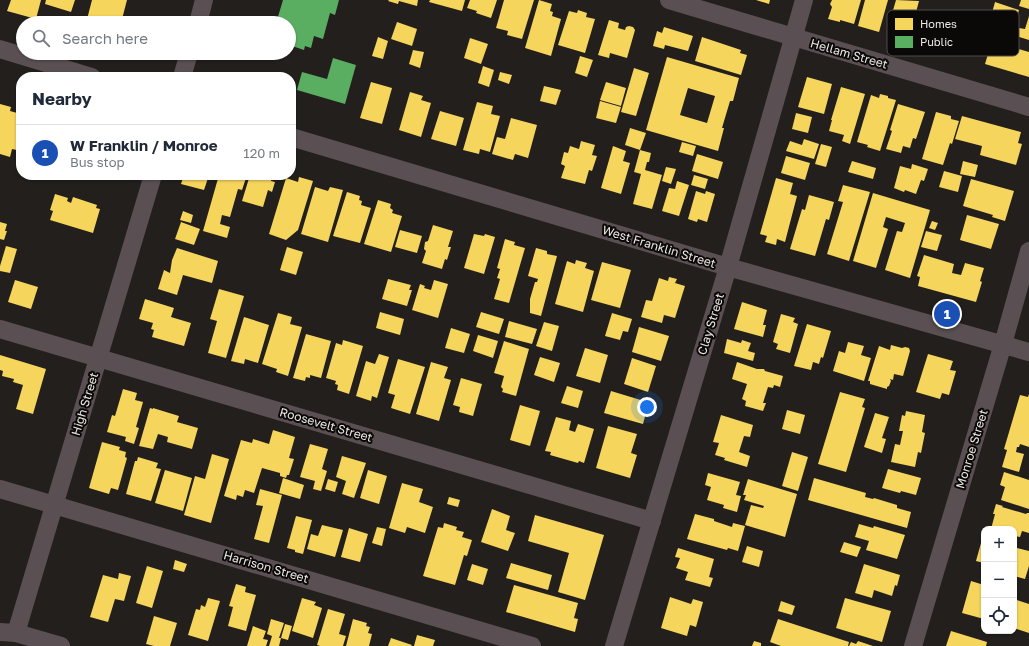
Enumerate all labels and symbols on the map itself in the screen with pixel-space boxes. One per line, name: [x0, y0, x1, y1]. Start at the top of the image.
legend: [887, 10, 1019, 56]
text: Homes: [920, 17, 957, 30]
street label: Hellam Street: [809, 35, 890, 72]
text: Public: [920, 35, 953, 48]
street label: West Franklin Street: [601, 222, 718, 271]
street label: Clay Street: [694, 291, 727, 357]
pin: 1: [934, 299, 960, 329]
street label: High Street: [68, 370, 101, 437]
your location: [637, 397, 657, 417]
street label: Roosevelt Street: [278, 404, 374, 445]
street label: Monroe Street: [952, 407, 991, 490]
street label: Harrison Street: [222, 547, 311, 586]

